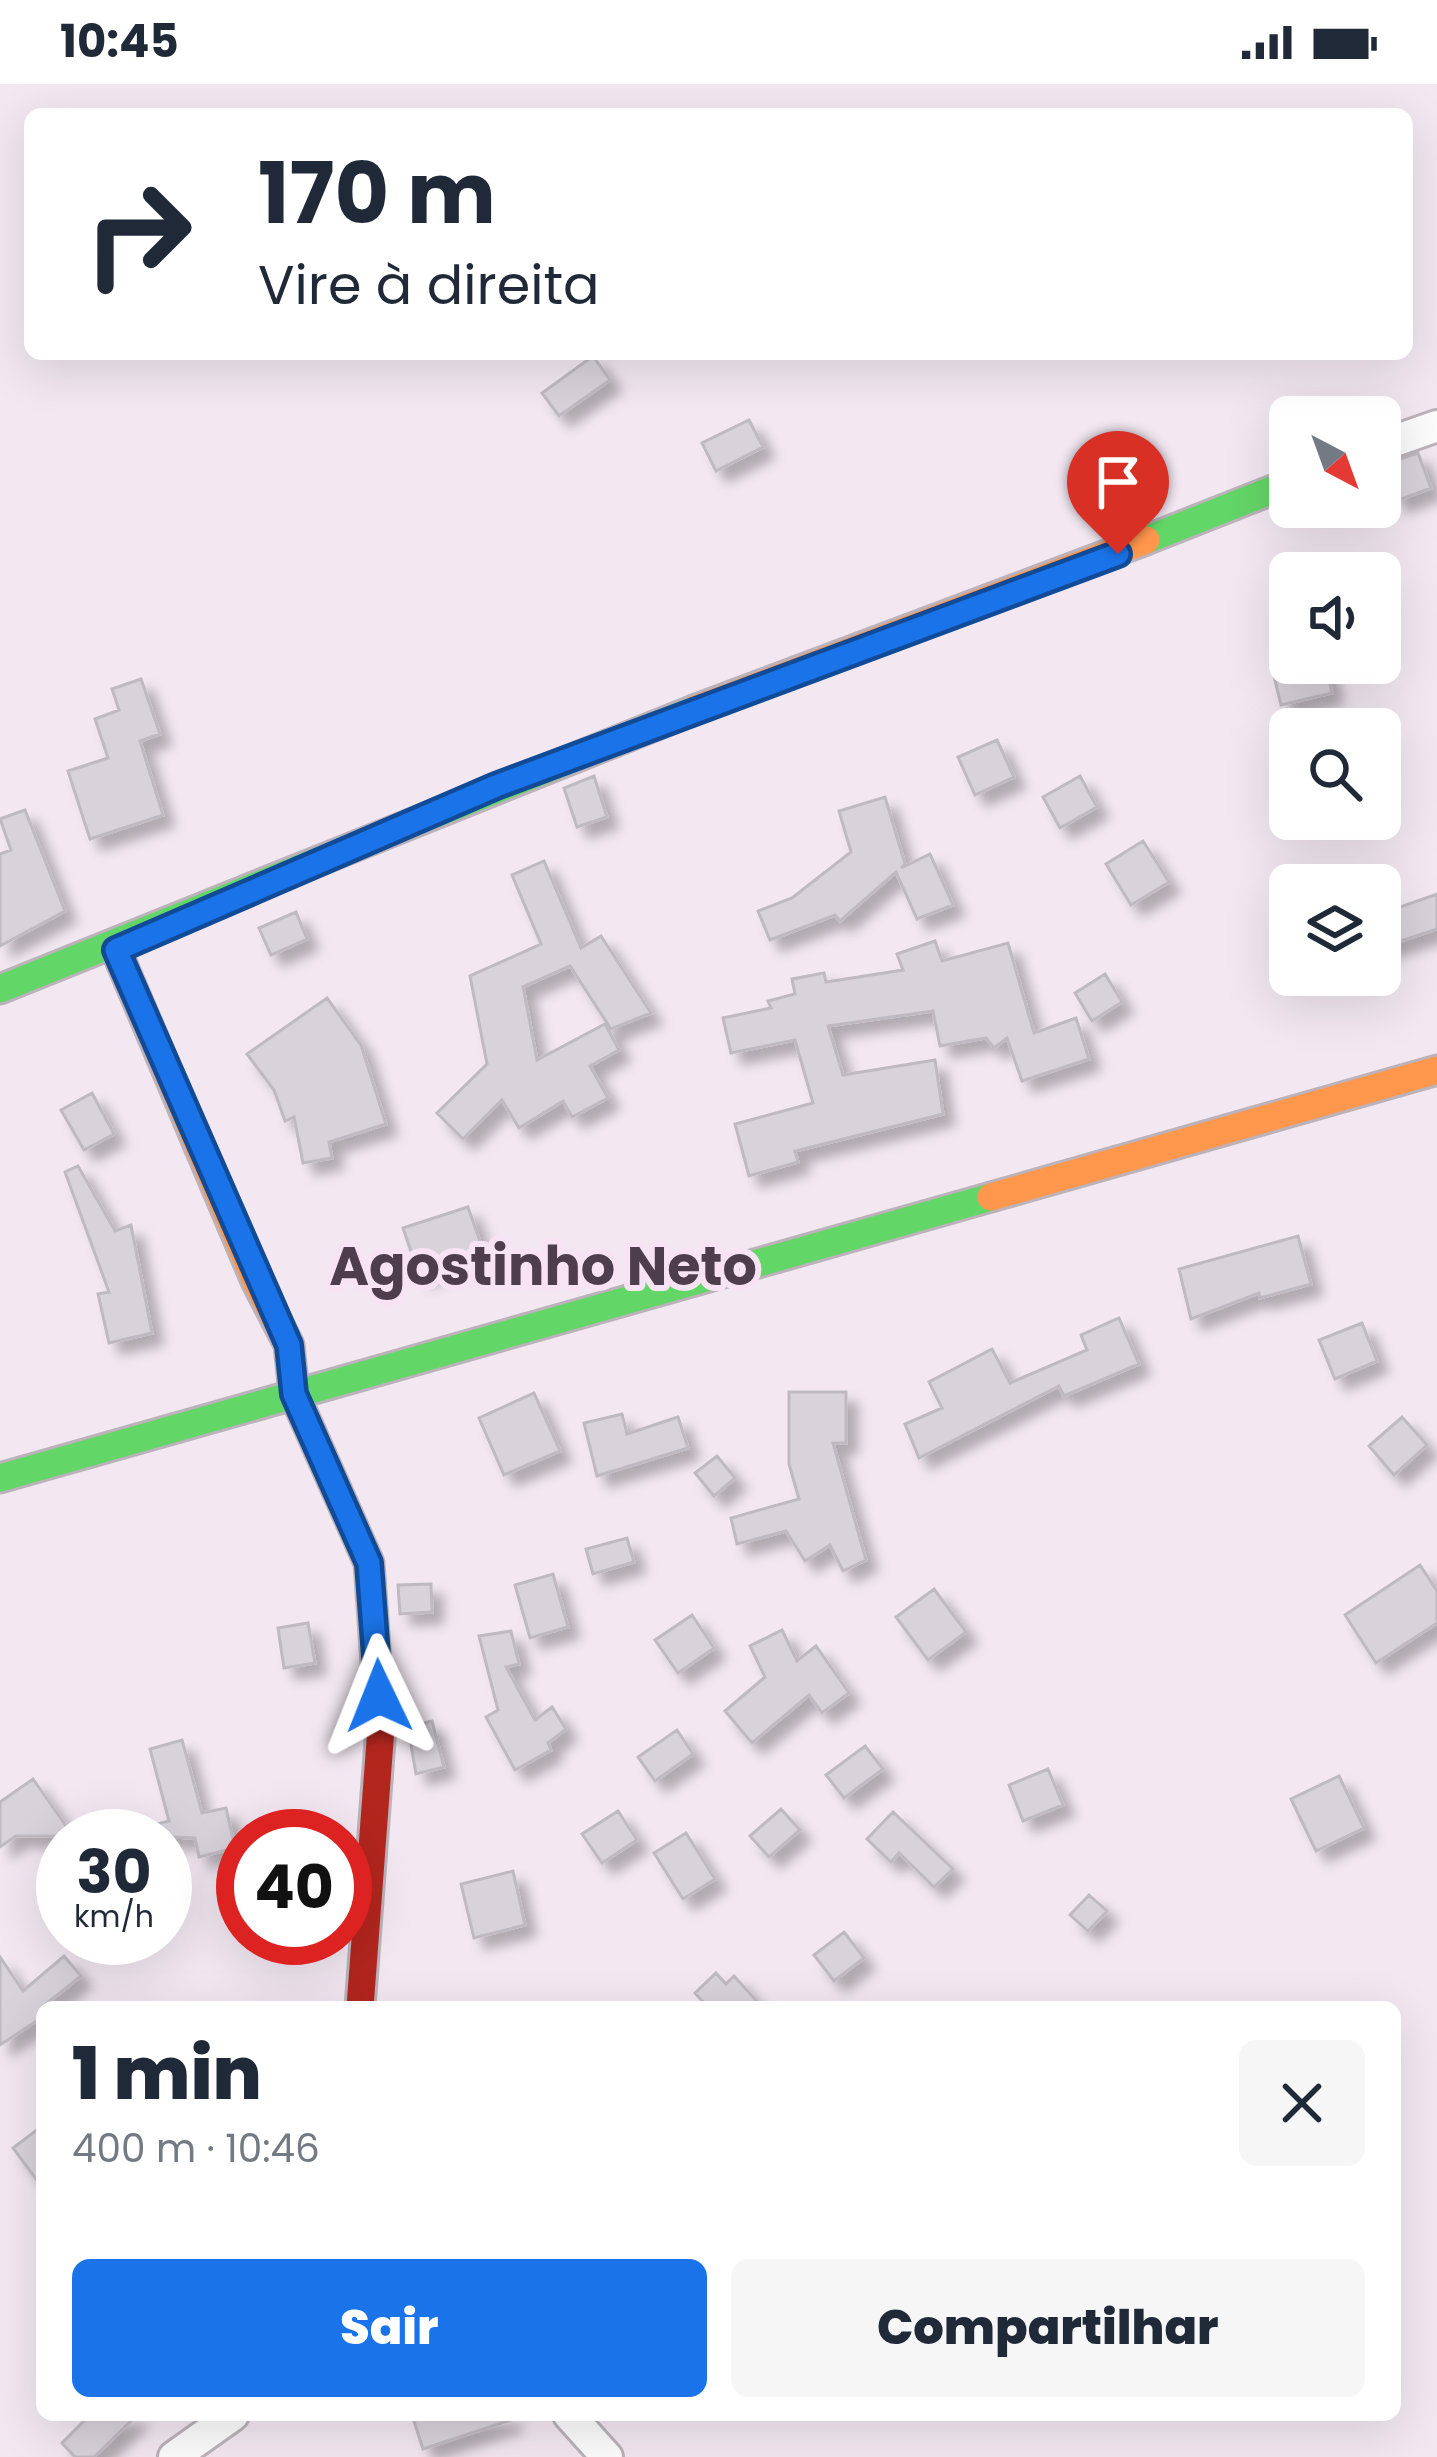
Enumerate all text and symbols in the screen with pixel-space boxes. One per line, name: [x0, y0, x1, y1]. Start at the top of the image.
text: 10:45: [60, 10, 179, 73]
text: 170 m: [258, 135, 496, 252]
icon: right: [60, 156, 216, 312]
text: Vire à direita: [258, 247, 600, 323]
north arrow: [1269, 396, 1401, 528]
map controls: [1269, 396, 1401, 996]
pin: [1067, 431, 1169, 554]
icon: arrive: [1085, 449, 1151, 515]
button: sound: [1269, 552, 1401, 684]
button: search: [1269, 708, 1401, 840]
button: layers: [1269, 864, 1401, 996]
district label: Agostinho Neto: [329, 1228, 757, 1304]
position arrow: [316, 1633, 442, 1759]
speed limit sign: 40: [216, 1809, 372, 1965]
text: 30: [76, 1830, 152, 1914]
text: km/h: [74, 1895, 154, 1938]
text: 1 min: [72, 2023, 262, 2124]
button: close: [1239, 2040, 1365, 2166]
text: 400 m · 10:46: [72, 2121, 320, 2176]
button: Sair: [72, 2259, 707, 2397]
button: Compartilhar: [731, 2259, 1365, 2397]

